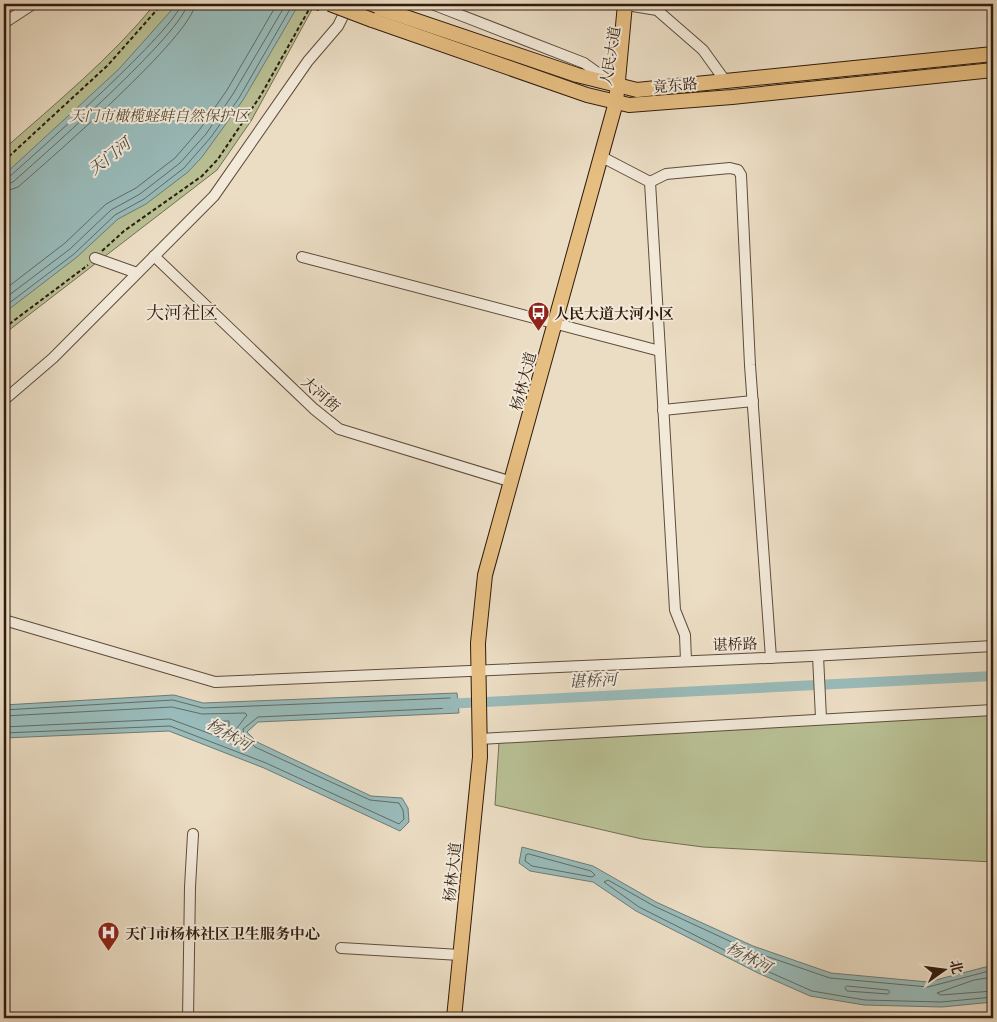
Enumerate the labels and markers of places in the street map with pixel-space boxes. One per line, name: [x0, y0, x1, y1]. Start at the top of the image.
bus stop icon: 人民大道大河小区: [526, 301, 550, 332]
place label: 人民大道大河小区: [554, 304, 674, 323]
hospital icon: 天门市杨林社区卫生服务中心: [97, 921, 121, 952]
place label: 天门市杨林社区卫生服务中心: [125, 924, 320, 943]

